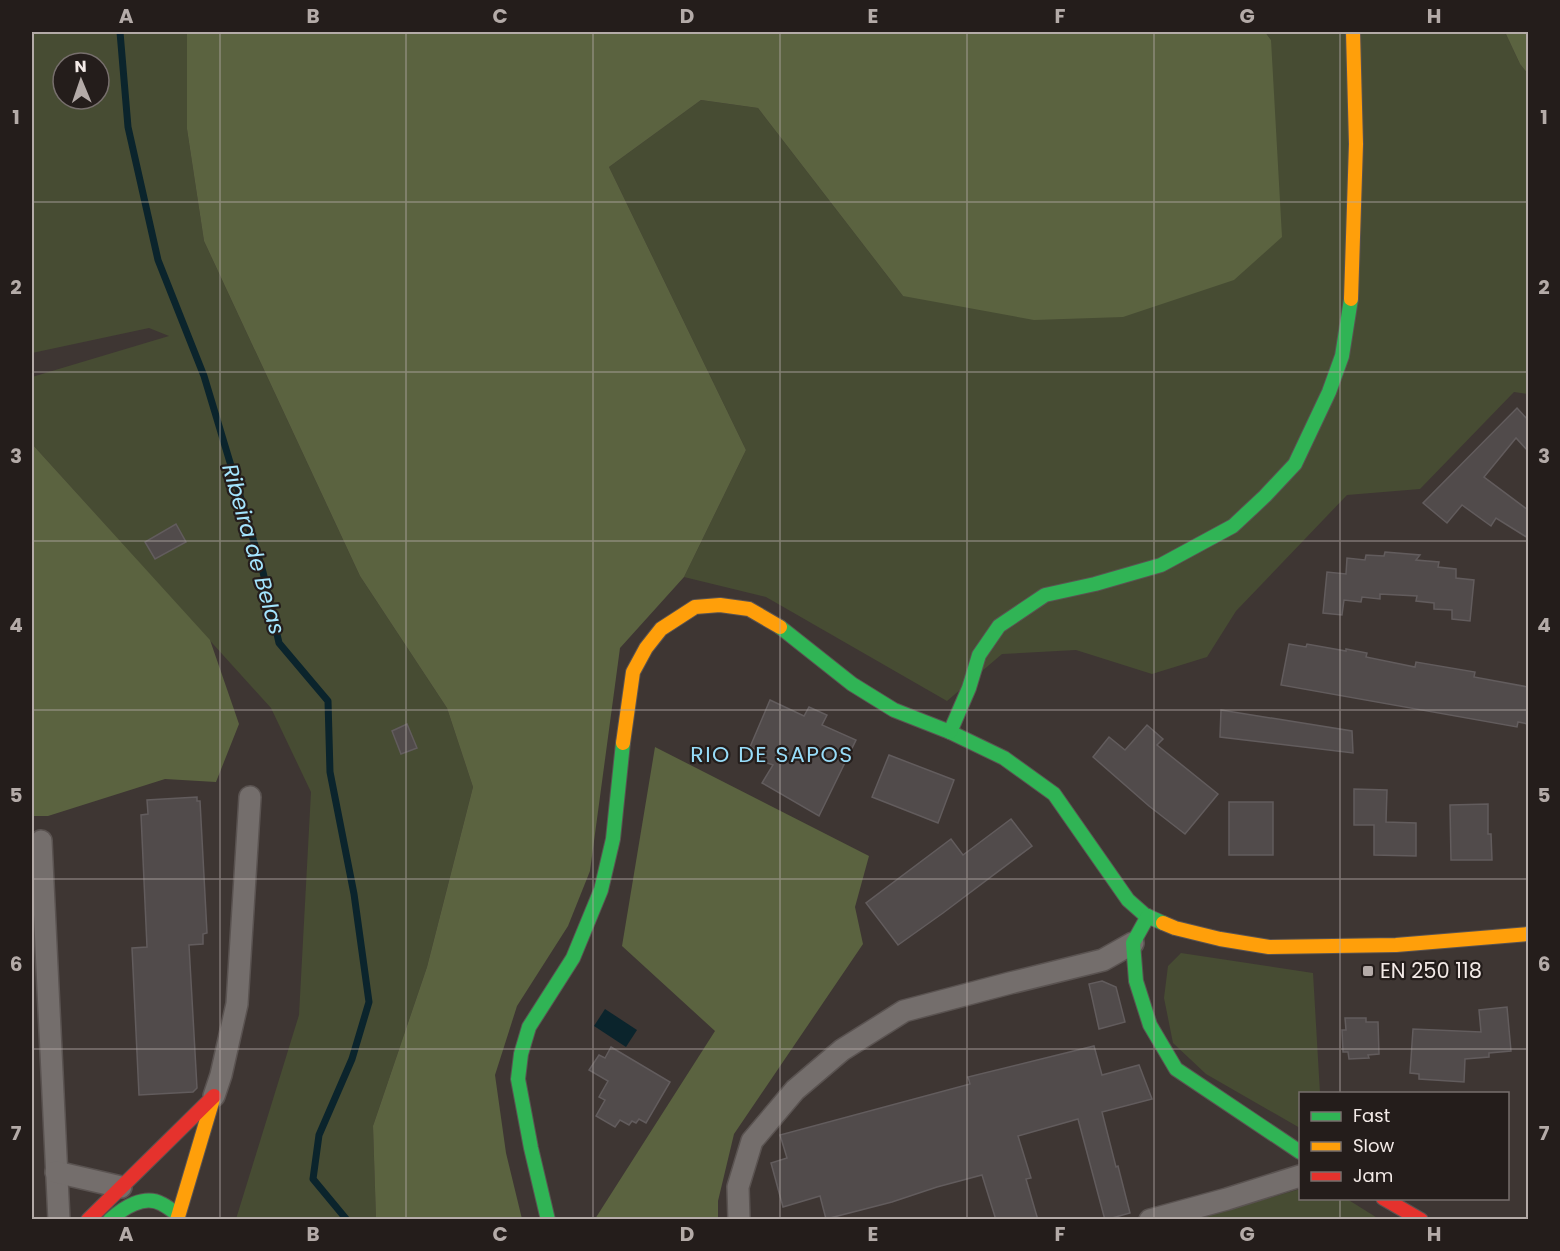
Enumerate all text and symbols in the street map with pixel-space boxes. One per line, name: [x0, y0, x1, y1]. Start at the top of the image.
text: A: [119, 2, 134, 30]
text: B: [306, 2, 320, 30]
text: C: [492, 2, 508, 30]
text: D: [680, 2, 694, 30]
text: E: [868, 2, 878, 30]
text: F: [1055, 2, 1066, 30]
text: G: [1239, 2, 1255, 30]
text: H: [1427, 2, 1441, 30]
north arrow: [51, 51, 111, 111]
text: N: [74, 55, 87, 78]
text: 1: [12, 103, 20, 131]
text: 1: [1540, 103, 1548, 131]
text: 2: [10, 273, 22, 301]
text: 2: [1538, 273, 1550, 301]
text: 3: [10, 442, 22, 470]
text: 3: [1538, 442, 1550, 470]
water label: Ribeira de Belas: [214, 460, 293, 638]
text: 4: [9, 611, 23, 639]
text: 4: [1537, 611, 1551, 639]
district label: RIO DE SAPOS: [690, 739, 854, 770]
text: 5: [10, 781, 23, 809]
text: 5: [1538, 781, 1551, 809]
text: 6: [10, 950, 22, 978]
text: 6: [1538, 950, 1550, 978]
place label: EN 250 118: [1380, 956, 1482, 985]
marker: EN 250 118: [1361, 964, 1375, 978]
legend: [1299, 1092, 1509, 1200]
text: Fast: [1353, 1103, 1390, 1128]
text: 7: [11, 1119, 22, 1147]
text: 7: [1539, 1119, 1550, 1147]
text: Slow: [1353, 1133, 1395, 1158]
text: Jam: [1353, 1163, 1393, 1188]
text: A: [119, 1220, 134, 1248]
text: B: [306, 1220, 320, 1248]
text: C: [492, 1220, 508, 1248]
text: D: [680, 1220, 694, 1248]
text: E: [868, 1220, 878, 1248]
text: F: [1055, 1220, 1066, 1248]
text: G: [1239, 1220, 1255, 1248]
text: H: [1427, 1220, 1441, 1248]

